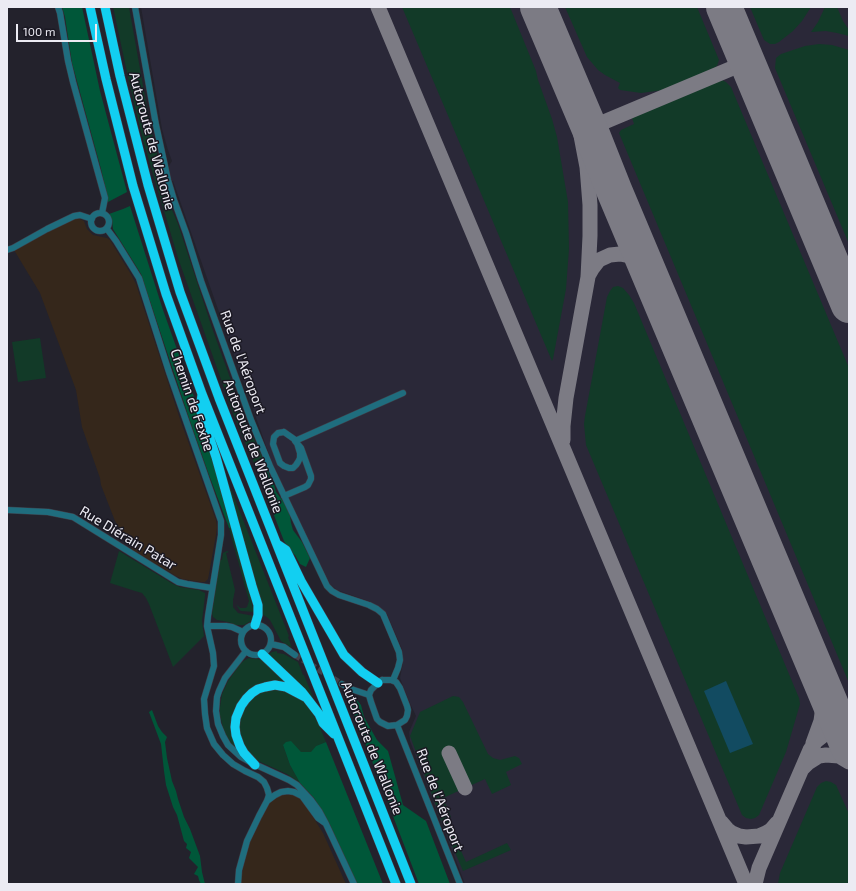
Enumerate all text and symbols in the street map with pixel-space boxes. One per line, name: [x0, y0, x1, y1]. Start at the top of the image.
scale bar: [18, 16, 99, 42]
text: 100 m: [23, 24, 55, 38]
street label: Autoroute de Wallonie: [125, 70, 179, 212]
street label: Rue de l'Aéroport: [216, 308, 270, 416]
street label: Chemin de Fexhe: [167, 347, 217, 453]
street label: Autoroute de Wallonie: [220, 377, 286, 515]
street label: Rue Diérain Patar: [76, 502, 180, 574]
street label: Autoroute de Wallonie: [338, 679, 406, 817]
street label: Rue de l'Aéroport: [413, 746, 467, 854]

